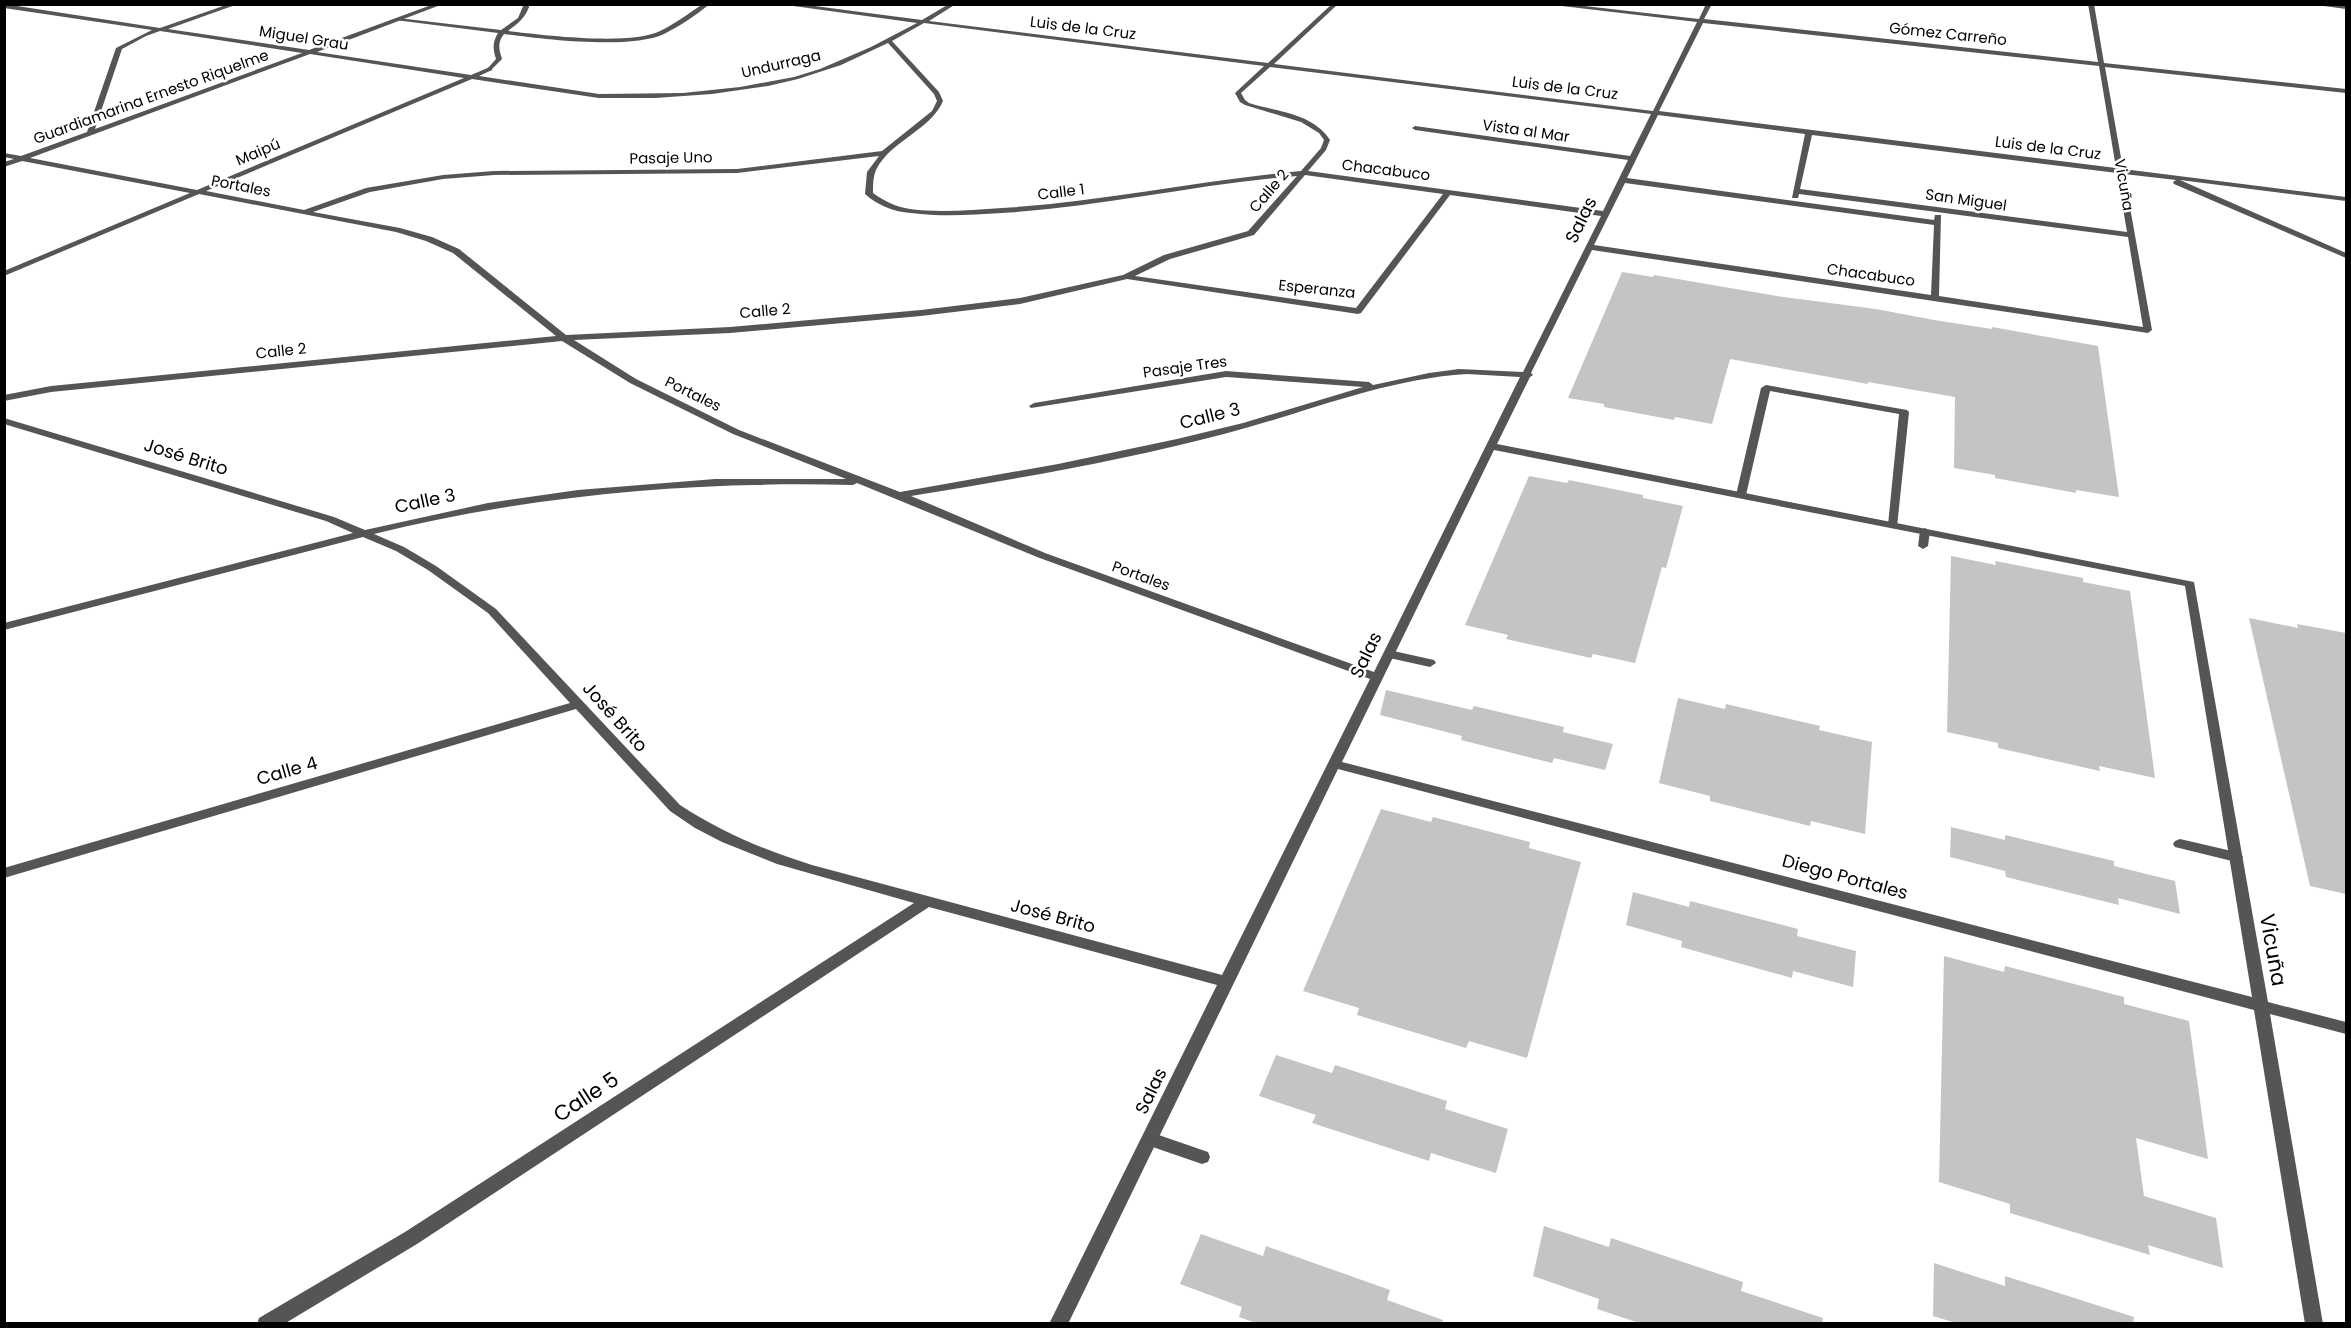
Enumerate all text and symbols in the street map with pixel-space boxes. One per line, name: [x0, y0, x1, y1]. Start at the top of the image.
street label: Luis de la Cruz: [1029, 11, 1137, 44]
street label: Gómez Carreño: [1888, 17, 2008, 50]
street label: Miguel Grau: [258, 20, 350, 55]
street label: Guardiamarina Ernesto Riquelme: [30, 44, 271, 149]
street label: Undurraga: [739, 44, 823, 83]
street label: Luis de la Cruz: [1511, 71, 1619, 104]
street label: Vista al Mar: [1481, 114, 1571, 147]
street label: Luis de la Cruz: [1994, 131, 2102, 164]
street label: Maipú: [232, 133, 283, 170]
street label: Pasaje Uno: [629, 146, 713, 169]
street label: Chacabuco: [1341, 154, 1432, 185]
street label: Vicuña: [2110, 157, 2139, 212]
street label: Calle 2: [1244, 165, 1293, 217]
street label: Portales: [209, 169, 273, 202]
street label: Calle 1: [1036, 178, 1086, 205]
street label: San Miguel: [1924, 183, 2008, 216]
street label: Salas: [1559, 192, 1602, 247]
street label: Chacabuco: [1826, 258, 1917, 291]
street label: Esperanza: [1278, 274, 1357, 303]
street label: Calle 2: [739, 298, 791, 323]
street label: Calle 2: [254, 337, 307, 364]
street label: Pasaje Tres: [1142, 350, 1228, 383]
street label: Portales: [662, 371, 725, 416]
street label: Calle 3: [1177, 396, 1243, 435]
street label: José Brito: [141, 432, 231, 481]
street label: Calle 3: [392, 482, 458, 519]
street label: Portales: [1109, 555, 1173, 596]
street label: Salas: [1344, 627, 1387, 682]
street label: José Brito: [577, 676, 654, 757]
street label: Calle 4: [254, 750, 320, 791]
street label: Diego Portales: [1780, 848, 1911, 905]
street label: José Brito: [1008, 892, 1098, 939]
street label: Vicuña: [2253, 911, 2294, 988]
street label: Salas: [1129, 1063, 1172, 1118]
street label: Calle 5: [547, 1065, 624, 1129]

